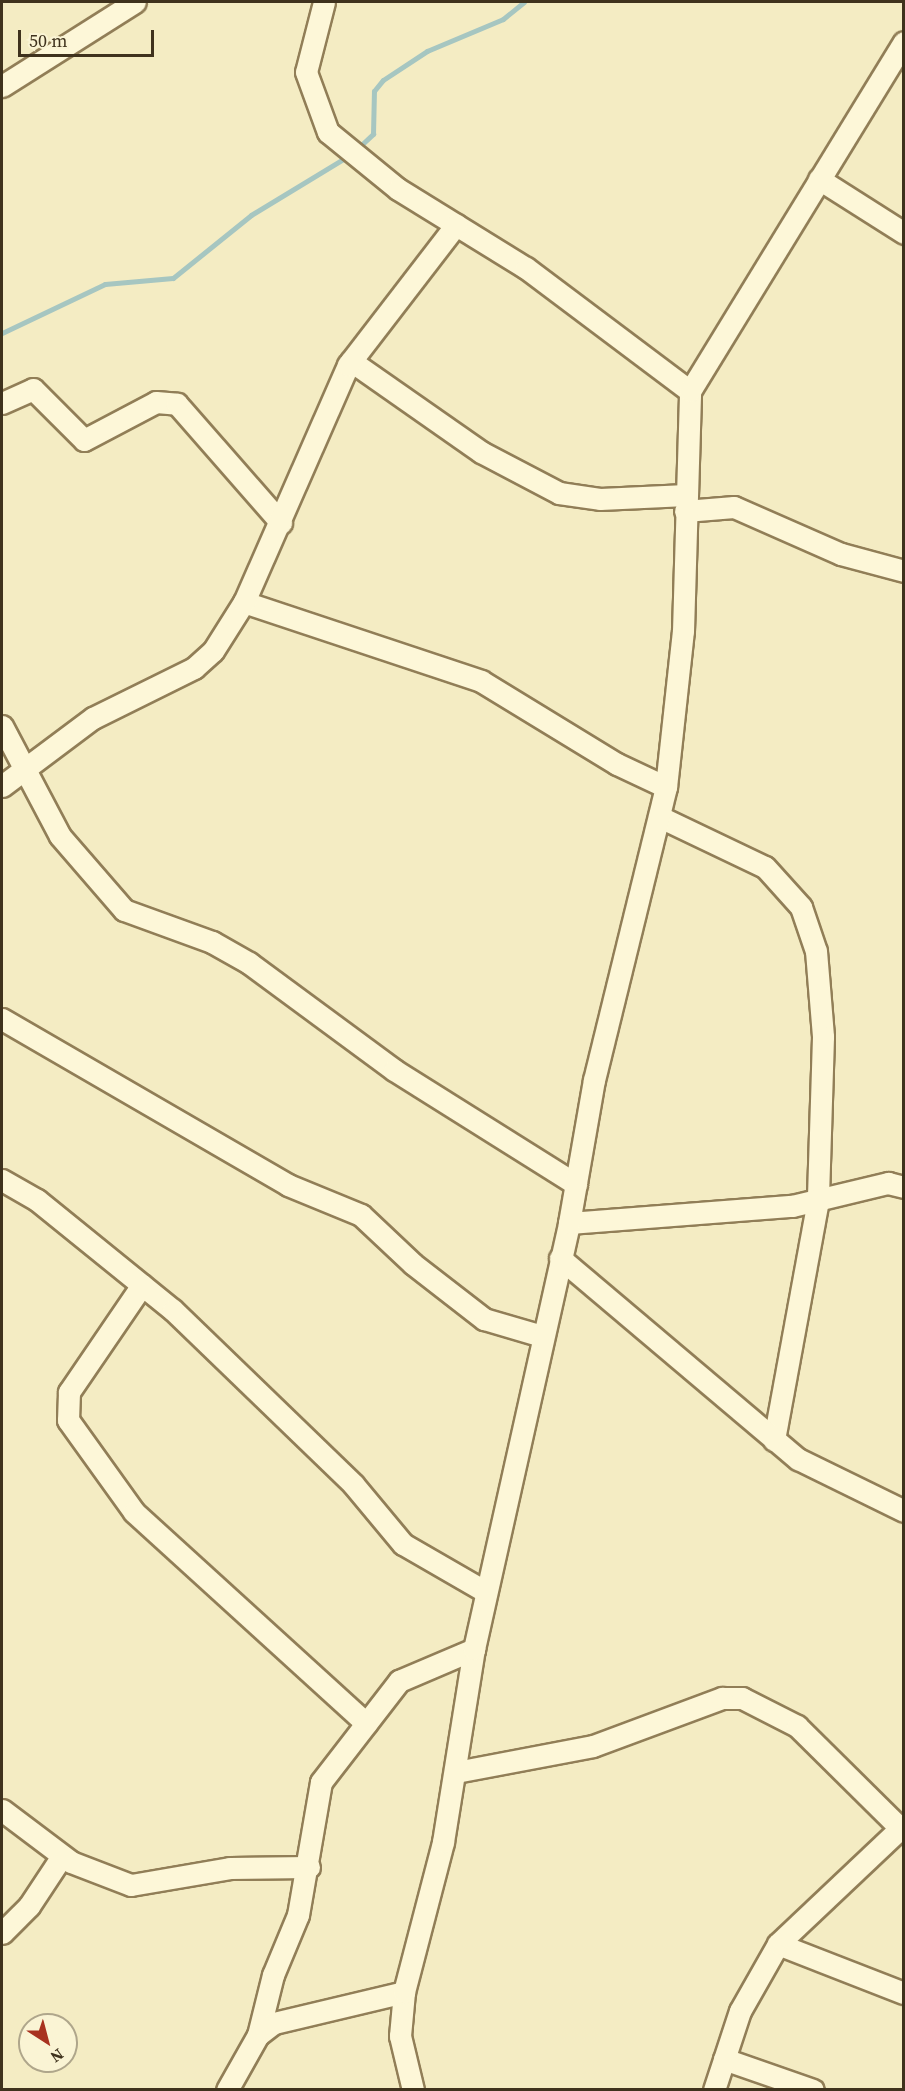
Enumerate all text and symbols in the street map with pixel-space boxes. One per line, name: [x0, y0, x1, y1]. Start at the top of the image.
scale bar: [21, 18, 158, 56]
text: 50 m: [29, 28, 67, 53]
north arrow: [18, 2013, 78, 2073]
text: N: [46, 2044, 69, 2068]

